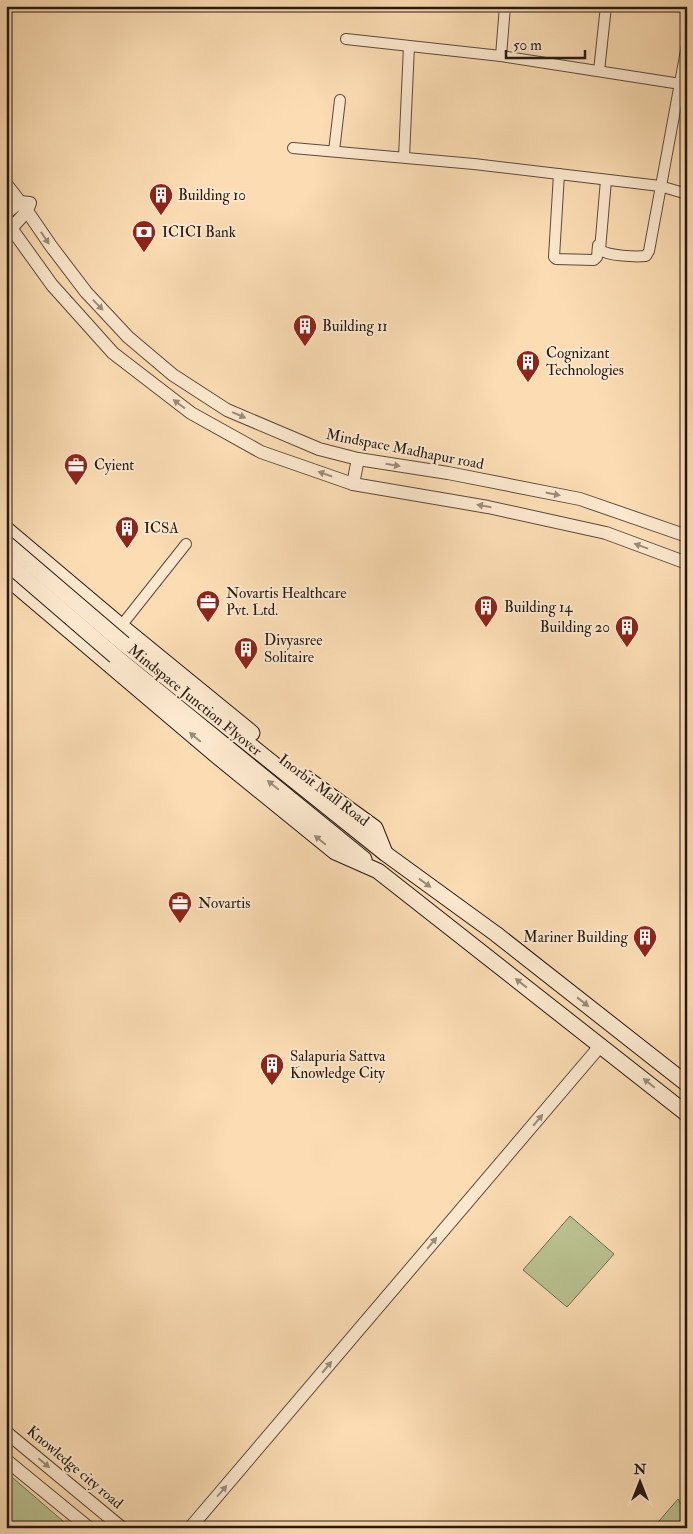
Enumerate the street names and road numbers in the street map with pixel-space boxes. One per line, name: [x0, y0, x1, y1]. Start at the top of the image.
street label: Mindspace Madhapur road: [324, 425, 486, 475]
street label: Mindspace Junction Flyover: [123, 640, 266, 761]
street label: Inorbit Mall Road: [275, 750, 373, 831]
street label: Knowledge city road: [23, 1422, 127, 1513]

